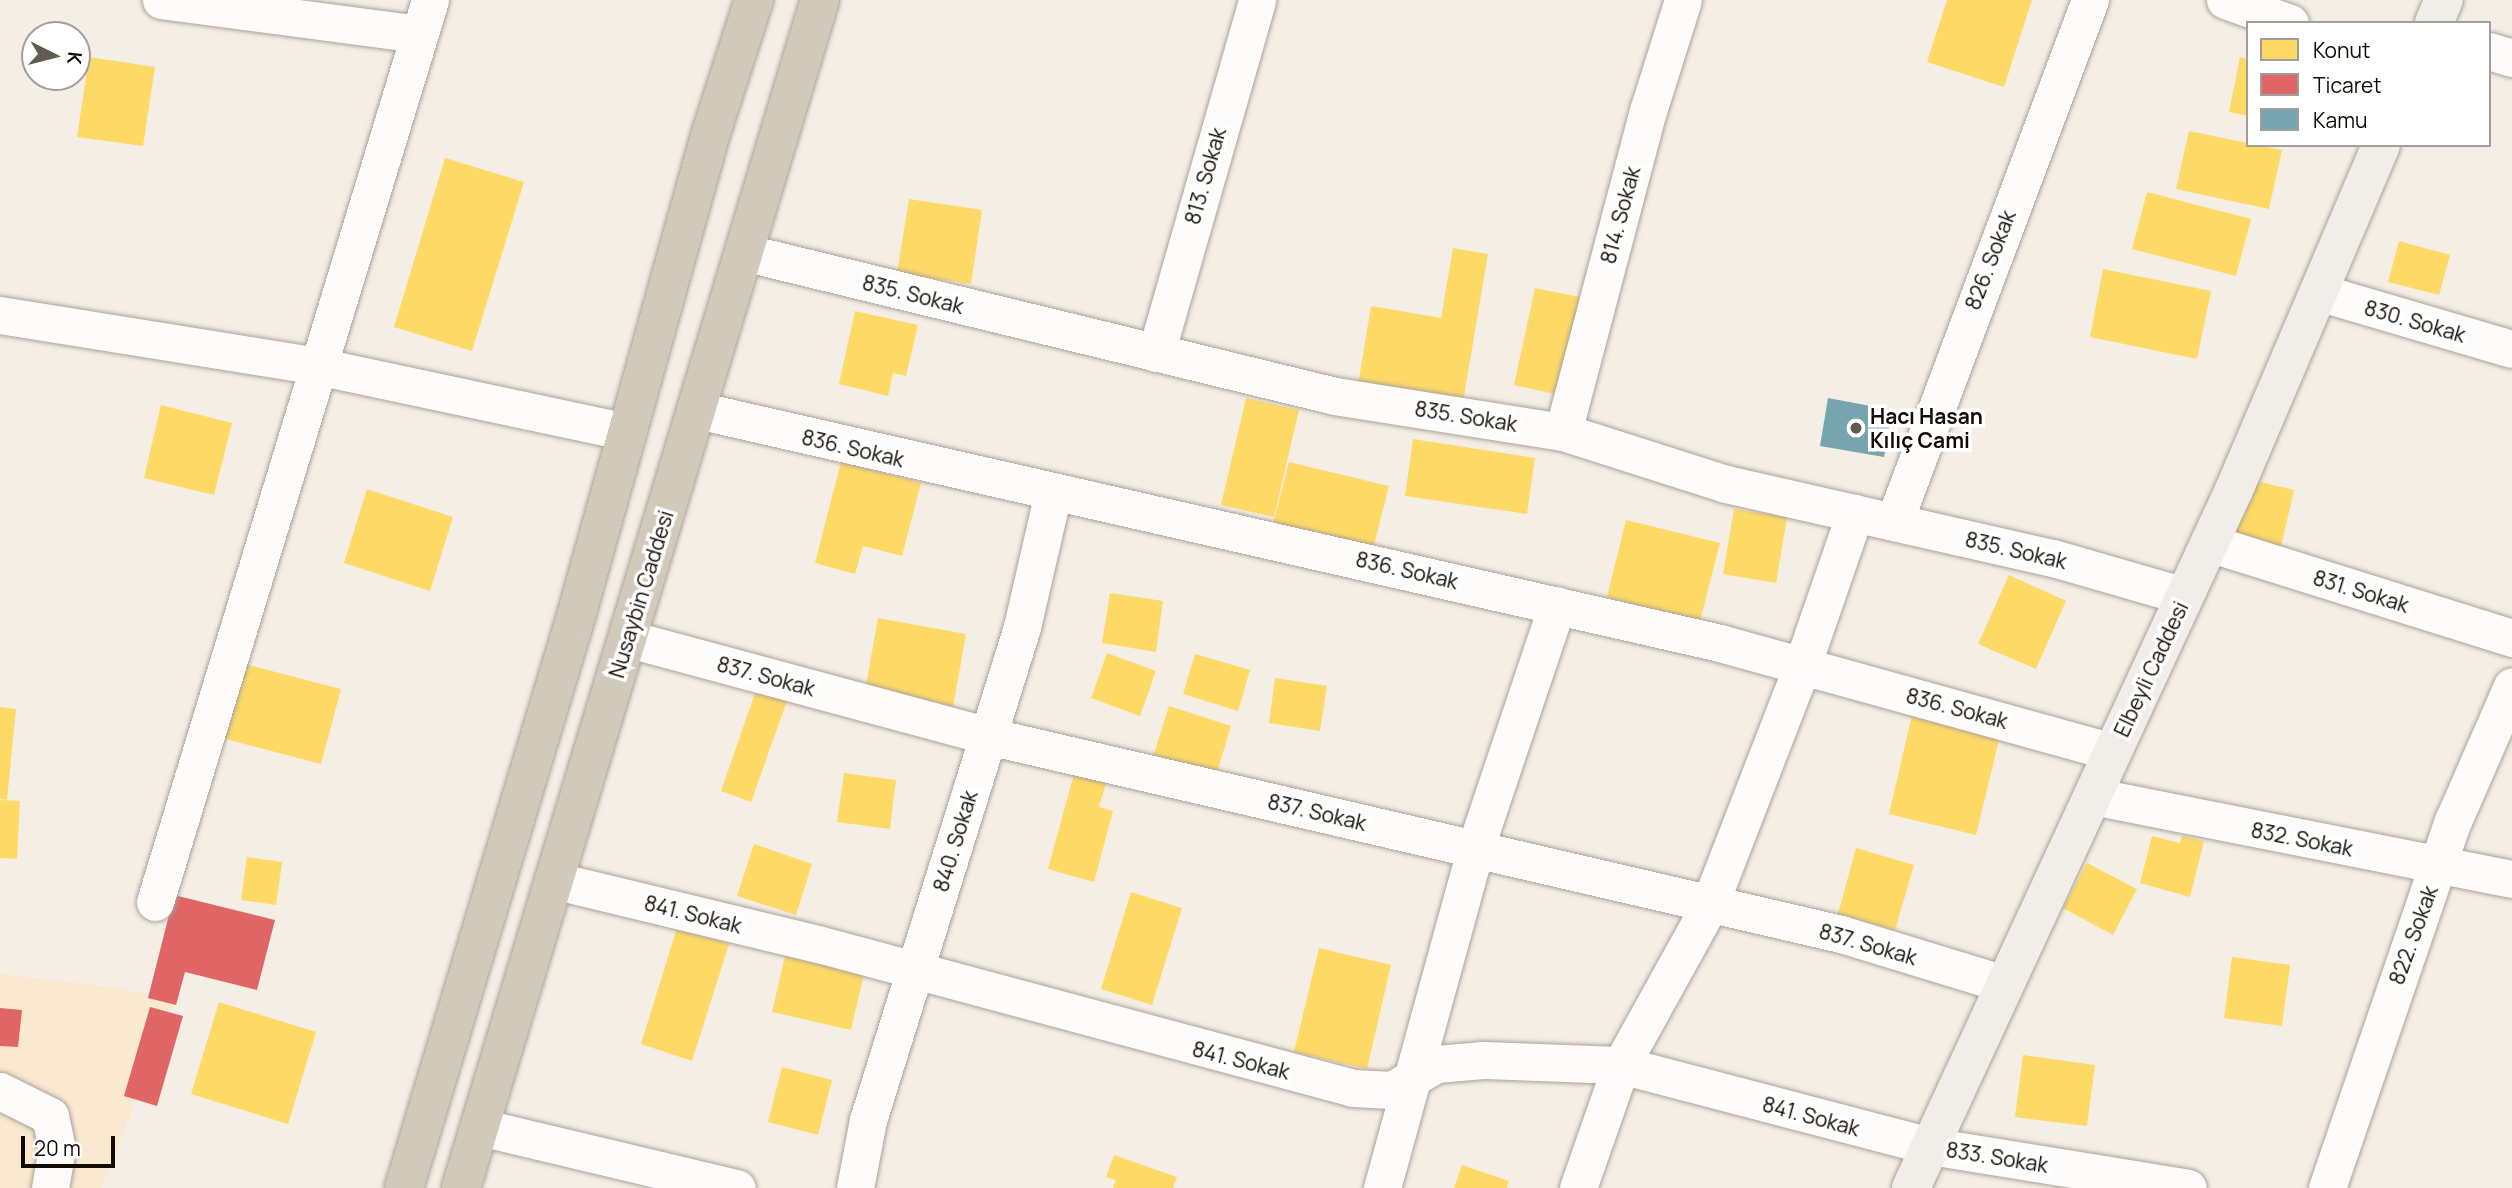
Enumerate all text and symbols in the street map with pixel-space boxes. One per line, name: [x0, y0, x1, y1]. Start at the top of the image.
north arrow: [21, 21, 91, 91]
legend: [2246, 21, 2491, 147]
text: Konut: [2313, 36, 2370, 64]
text: K: [61, 51, 88, 65]
text: Ticaret: [2313, 71, 2382, 99]
text: Kamu: [2313, 106, 2367, 134]
street label: 813. Sokak: [1179, 125, 1231, 227]
street label: 814. Sokak: [1595, 164, 1645, 266]
street label: 826. Sokak: [1959, 207, 2021, 313]
street label: 835. Sokak: [860, 269, 966, 319]
street label: 830. Sokak: [2362, 295, 2468, 347]
street label: 835. Sokak: [1413, 395, 1519, 437]
place label: Hacı Hasan Kılıç Cami: [1870, 403, 1983, 453]
marker: Hacı Hasan Kılıç Cami: [1848, 420, 1864, 436]
street label: 836. Sokak: [799, 424, 907, 472]
street label: Nusaybin Caddesi: [604, 507, 678, 681]
street label: 835. Sokak: [1963, 526, 2069, 574]
street label: 836. Sokak: [1353, 546, 1461, 594]
street label: 831. Sokak: [2310, 565, 2412, 617]
street label: Elbeyli Caddesi: [2109, 597, 2193, 741]
street label: 837. Sokak: [714, 651, 818, 701]
street label: 836. Sokak: [1903, 682, 2011, 734]
street label: 840. Sokak: [928, 787, 982, 895]
street label: 837. Sokak: [1265, 788, 1369, 836]
street label: 832. Sokak: [2249, 817, 2355, 861]
street label: 822. Sokak: [2383, 882, 2443, 988]
street label: 841. Sokak: [642, 890, 744, 938]
street label: 837. Sokak: [1816, 918, 1920, 970]
street label: 841. Sokak: [1190, 1036, 1292, 1084]
street label: 841. Sokak: [1760, 1091, 1862, 1141]
scale bar: [24, 1122, 119, 1166]
text: 20 m: [34, 1134, 81, 1162]
street label: 833. Sokak: [1944, 1137, 2050, 1177]

